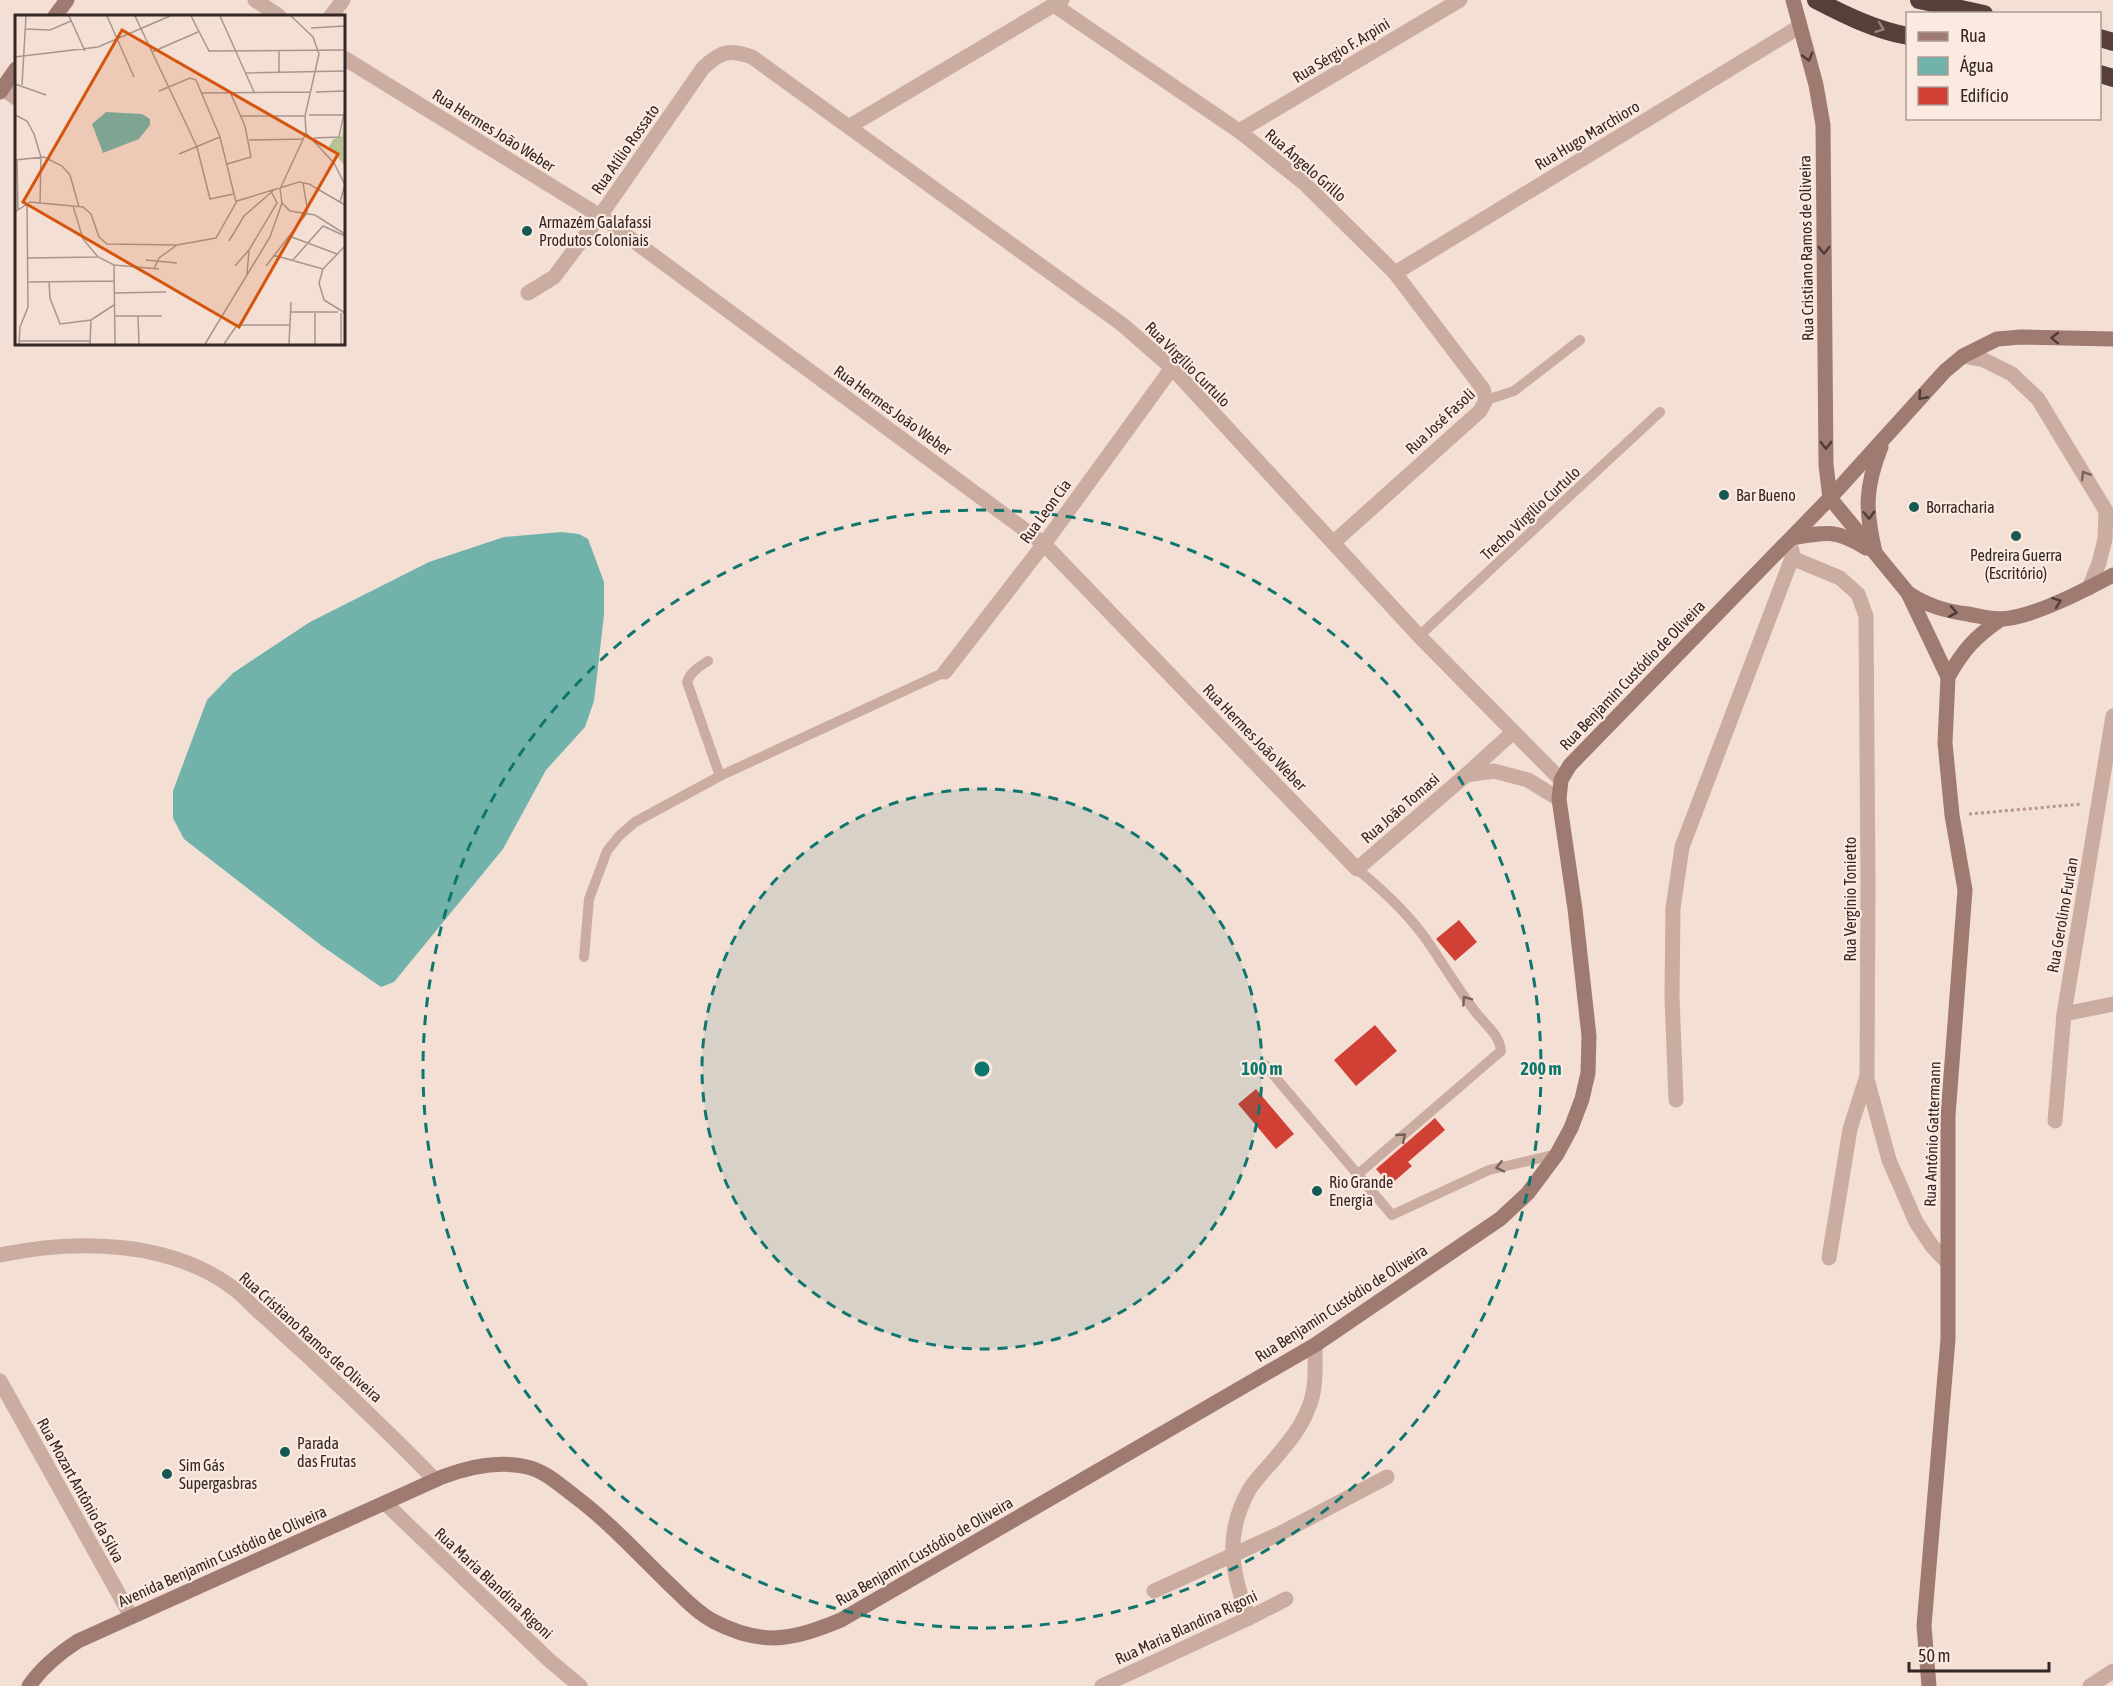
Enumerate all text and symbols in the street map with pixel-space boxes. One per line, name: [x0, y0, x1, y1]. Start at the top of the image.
legend: [1906, 12, 2101, 120]
street label: Rua Sérgio F. Arpini: [1289, 14, 1393, 87]
inset map: [15, 15, 345, 345]
one-way arrow: [1874, 21, 1885, 34]
text: Rua: [1960, 25, 1986, 46]
one-way arrow: [1800, 52, 1813, 62]
text: Água: [1960, 55, 1994, 76]
street label: Rua Hermes João Weber: [429, 85, 559, 175]
text: Edifício: [1960, 85, 2009, 106]
street label: Rua Hugo Marchioro: [1532, 97, 1643, 174]
street label: Rua Atílio Rossato: [587, 101, 663, 197]
street label: Rua Ângelo Grillo: [1261, 125, 1350, 206]
street label: Rua Cristiano Ramos de Oliveira: [1795, 155, 1817, 341]
place label: Armazém Galafassi Produtos Coloniais: [539, 213, 652, 249]
marker: Armazém Galafassi Produtos Coloniais: [520, 224, 534, 238]
one-way arrow: [1818, 245, 1830, 254]
street label: Rua Virgílio Curtulo: [1141, 318, 1234, 411]
one-way arrow: [2050, 332, 2059, 344]
street label: Rua Hermes João Weber: [831, 361, 956, 459]
street label: Rua José Fasoli: [1402, 384, 1478, 458]
one-way arrow: [1918, 389, 1929, 399]
one-way arrow: [1820, 440, 1832, 449]
street label: Trecho Virgílio Curtulo: [1477, 463, 1584, 564]
one-way arrow: [2081, 471, 2092, 481]
street label: Rua Leon Cia: [1016, 476, 1074, 546]
place label: Bar Bueno: [1736, 486, 1796, 504]
marker: Bar Bueno: [1717, 488, 1731, 502]
place label: Borracharia: [1926, 498, 1995, 516]
marker: Borracharia: [1907, 500, 1921, 514]
one-way arrow: [1862, 511, 1875, 520]
marker: Pedreira Guerra (Escritório): [2009, 529, 2023, 543]
place label: Pedreira Guerra (Escritório): [1970, 546, 2062, 583]
street label: Rua Benjamin Custódio de Oliveira: [1556, 596, 1709, 754]
one-way arrow: [2051, 597, 2062, 609]
one-way arrow: [1947, 605, 1957, 618]
street label: Rua Hermes João Weber: [1200, 680, 1311, 794]
street label: Rua João Tomasi: [1357, 769, 1443, 847]
street label: Rua Vergínio Tonietto: [1841, 837, 1860, 961]
street label: Rua Gerolino Furlan: [2043, 856, 2081, 974]
one-way arrow: [1462, 996, 1473, 1007]
text: 100 m: [1242, 1058, 1282, 1079]
text: 200 m: [1521, 1058, 1561, 1079]
centre of rings: [972, 1059, 992, 1079]
street label: Rua Antônio Gattermann: [1920, 1061, 1944, 1207]
one-way arrow: [1395, 1133, 1406, 1144]
one-way arrow: [1495, 1160, 1505, 1173]
place label: Rio Grande Energia: [1329, 1173, 1393, 1210]
marker: Rio Grande Energia: [1310, 1184, 1324, 1198]
street label: Rua Benjamin Custódio de Oliveira: [1252, 1241, 1431, 1366]
street label: Rua Cristiano Ramos de Oliveira: [236, 1268, 386, 1406]
street label: Rua Mozart Antônio da Silva: [34, 1415, 128, 1565]
place label: Parada das Frutas: [297, 1434, 356, 1470]
marker: Parada das Frutas: [278, 1445, 292, 1459]
place label: Sim Gás Supergasbras: [179, 1456, 258, 1493]
marker: Sim Gás Supergasbras: [160, 1467, 174, 1481]
street label: Rua Benjamin Custódio de Oliveira: [832, 1493, 1016, 1610]
street label: Avenida Benjamin Custódio de Oliveira: [115, 1502, 329, 1611]
street label: Rua Maria Blandina Rigoni: [431, 1524, 557, 1643]
street label: Rua Maria Blandina Rigoni: [1112, 1586, 1260, 1669]
scale bar: [1909, 1635, 2048, 1673]
text: 50 m: [1918, 1645, 1950, 1666]

